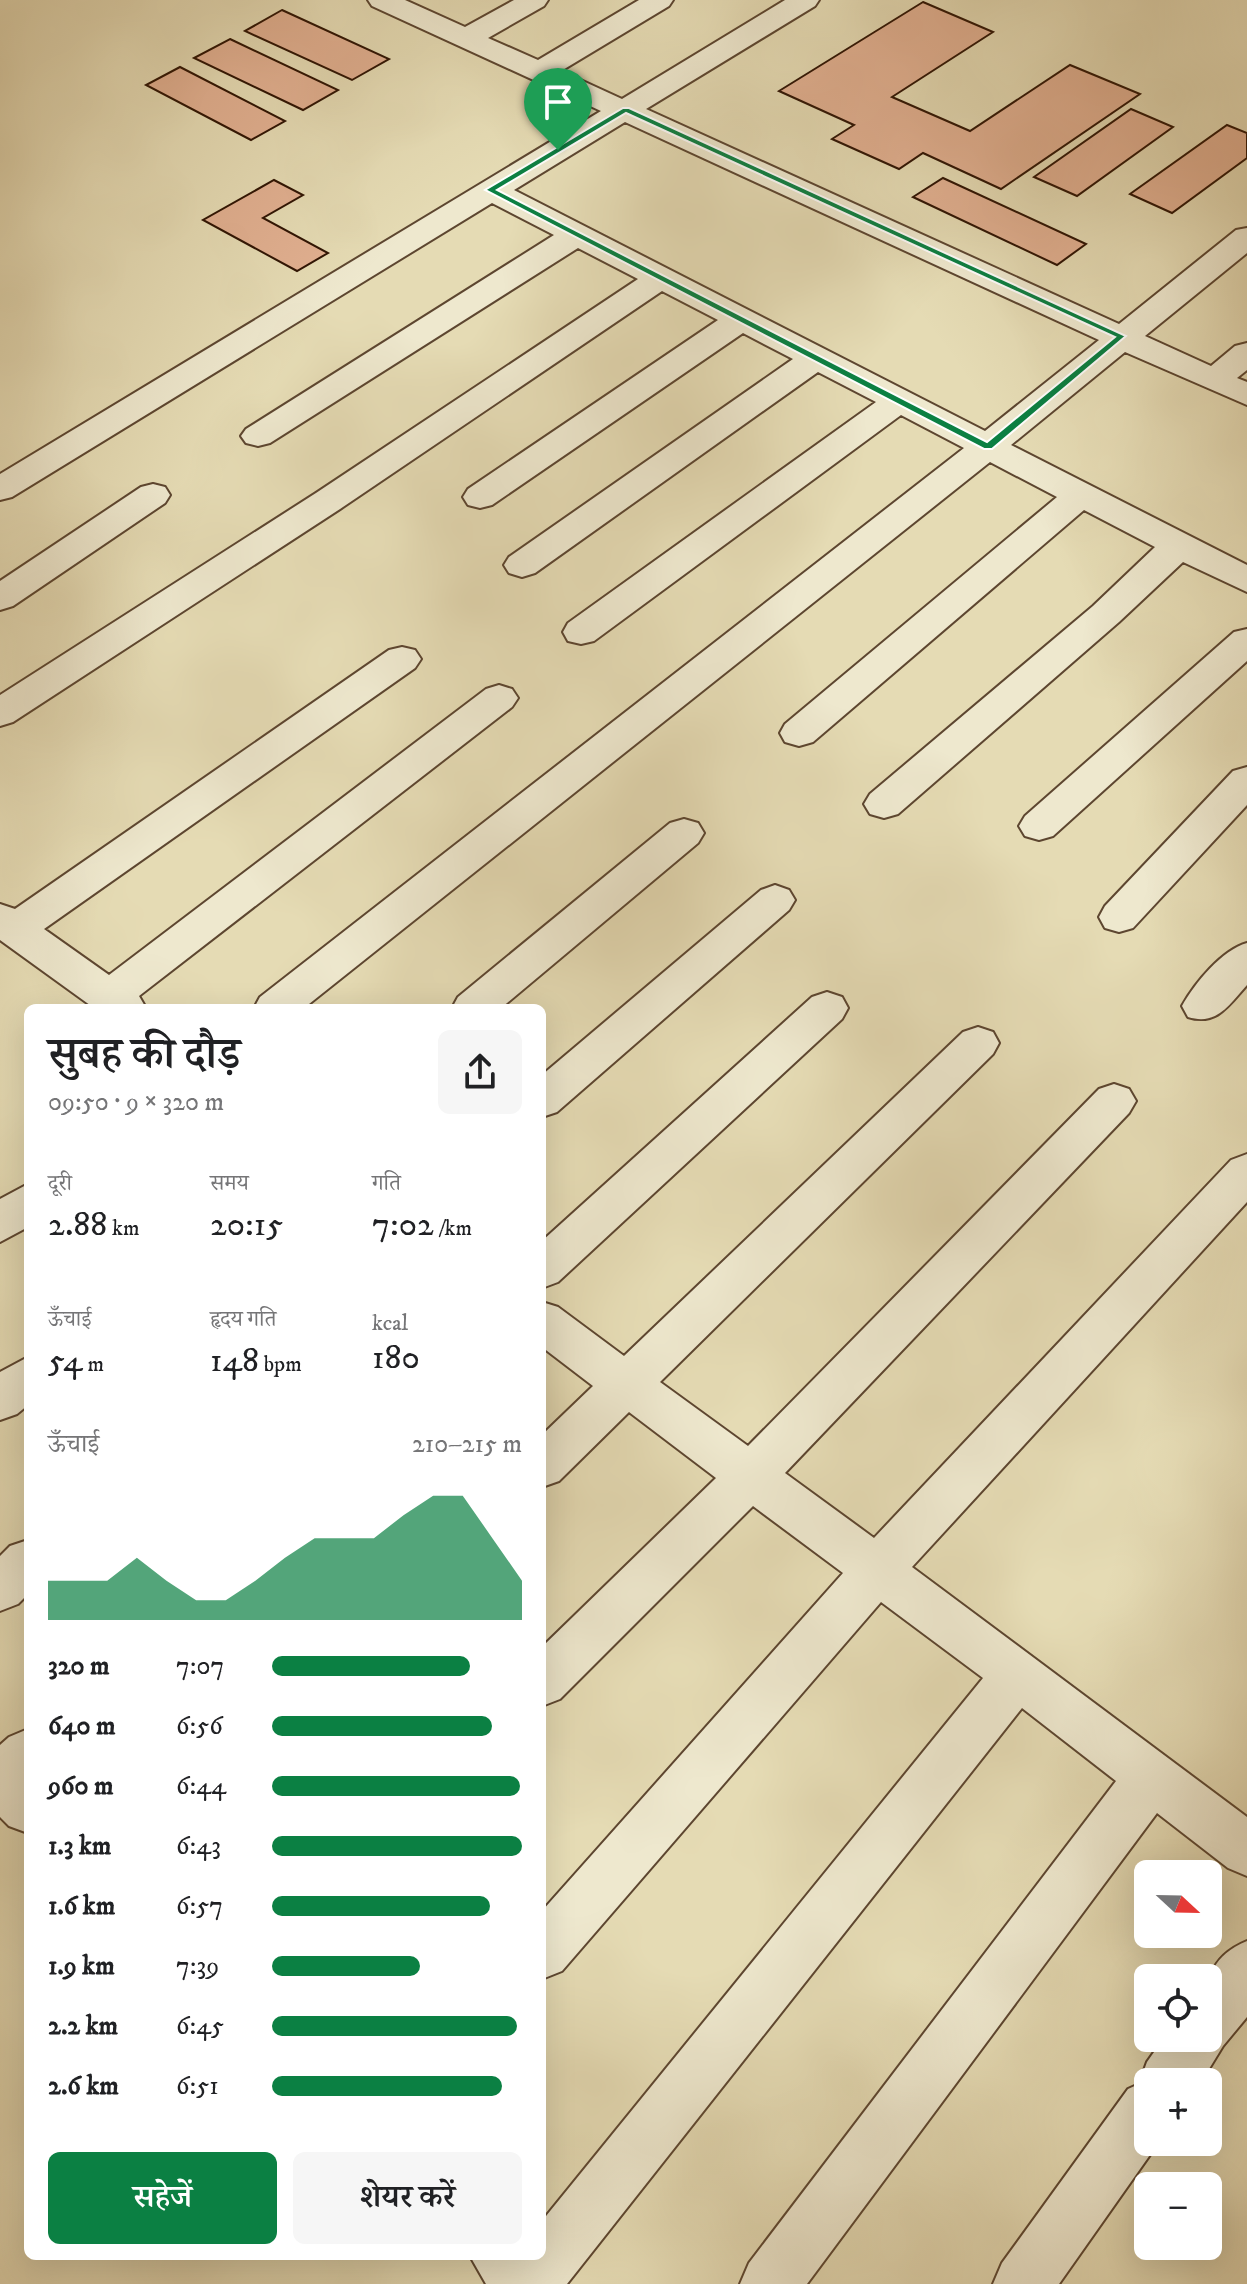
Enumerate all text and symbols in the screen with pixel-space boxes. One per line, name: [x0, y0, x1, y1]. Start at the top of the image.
pin: [524, 68, 592, 150]
icon: arrive: [536, 80, 580, 124]
text: सुबह की दौड़: [48, 1028, 240, 1083]
button: share: [438, 1030, 522, 1114]
text: 09:50 · 9 × 320 m: [48, 1086, 224, 1119]
text: दूरी: [48, 1170, 72, 1197]
text: समय: [210, 1170, 249, 1197]
text: गति: [372, 1170, 401, 1197]
text: 2.88: [48, 1204, 107, 1246]
text: 20:15: [210, 1204, 283, 1246]
text: 7:02: [372, 1204, 434, 1246]
text: km: [107, 1215, 139, 1242]
text: /km: [434, 1215, 472, 1242]
text: ऊँचाई: [48, 1306, 91, 1333]
text: हृदय गति: [210, 1306, 276, 1333]
text: kcal: [372, 1310, 408, 1337]
text: 180: [372, 1337, 420, 1379]
text: 54: [48, 1340, 83, 1382]
text: 148: [210, 1340, 259, 1382]
text: m: [83, 1351, 104, 1378]
text: bpm: [259, 1351, 302, 1378]
text: ऊँचाई: [48, 1428, 99, 1461]
text: 210–215 m: [412, 1428, 522, 1461]
text: 320 m: [48, 1650, 110, 1683]
text: 7:07: [176, 1650, 224, 1683]
text: 640 m: [48, 1710, 116, 1743]
text: 6:56: [176, 1710, 223, 1743]
text: 960 m: [48, 1770, 114, 1803]
text: 6:44: [176, 1770, 226, 1803]
text: 1.3 km: [48, 1830, 111, 1863]
text: 6:43: [176, 1830, 221, 1863]
north arrow: [1134, 1860, 1222, 1948]
map controls: [1134, 1860, 1222, 2260]
text: 1.6 km: [48, 1890, 115, 1923]
text: 6:57: [176, 1890, 223, 1923]
text: 1.9 km: [48, 1950, 115, 1983]
text: 7:39: [176, 1950, 219, 1983]
button: locate: [1134, 1964, 1222, 2052]
text: 2.2 km: [48, 2010, 118, 2043]
text: 6:45: [176, 2010, 224, 2043]
button: +: [1134, 2068, 1222, 2156]
text: 2.6 km: [48, 2070, 119, 2103]
text: 6:51: [176, 2070, 219, 2103]
button: सहेजें: [48, 2152, 277, 2244]
button: शेयर करें: [293, 2152, 522, 2244]
button: −: [1134, 2172, 1222, 2260]

